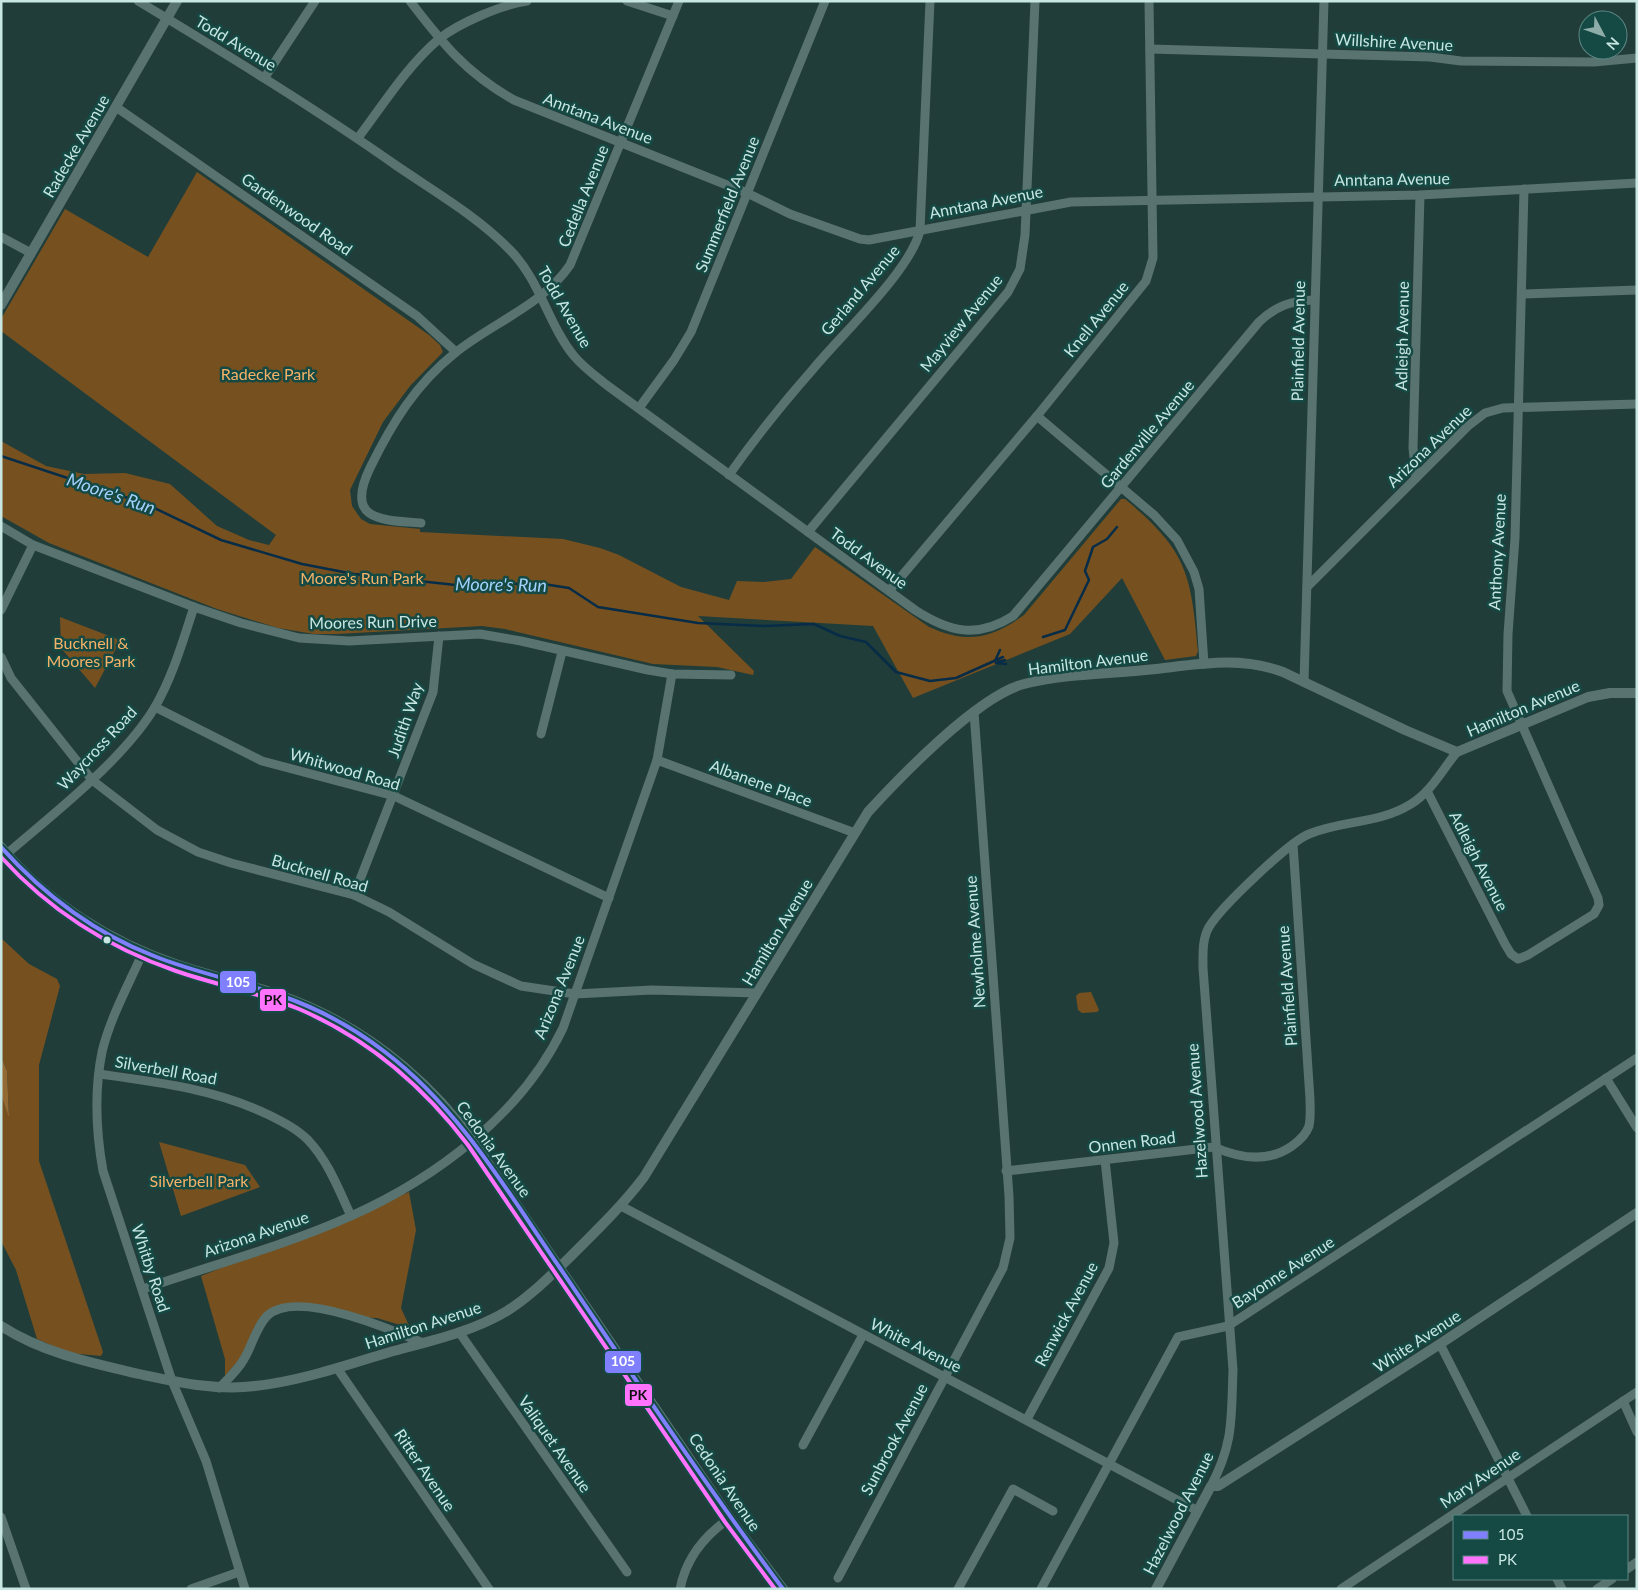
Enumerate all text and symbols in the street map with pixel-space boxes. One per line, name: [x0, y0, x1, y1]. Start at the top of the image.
north arrow: [1578, 10, 1628, 60]
street label: Todd Avenue: [192, 11, 280, 74]
street label: Willshire Avenue: [1335, 29, 1453, 54]
text: N: [1603, 34, 1623, 54]
street label: Anntana Avenue: [541, 88, 656, 147]
street label: Radecke Avenue: [38, 91, 113, 201]
street label: Summerfield Avenue: [691, 133, 762, 275]
street label: Cedella Avenue: [553, 142, 612, 250]
street label: Gardenwood Road: [238, 168, 356, 259]
street label: Anntana Avenue: [1334, 168, 1450, 189]
street label: Anntana Avenue: [927, 181, 1044, 222]
street label: Gerland Avenue: [816, 241, 903, 339]
street label: Todd Avenue: [534, 263, 596, 351]
street label: Mayview Avenue: [916, 270, 1006, 375]
street label: Knell Avenue: [1059, 277, 1132, 360]
street label: Plainfield Avenue: [1287, 280, 1308, 402]
street label: Adleigh Avenue: [1391, 281, 1412, 391]
park label: Radecke Park: [221, 364, 316, 383]
street label: Gardenville Avenue: [1096, 376, 1198, 492]
street label: Arizona Avenue: [1382, 401, 1475, 491]
water label: Moore's Run: [64, 468, 158, 518]
street label: Anthony Avenue: [1484, 493, 1509, 611]
street label: Todd Avenue: [827, 523, 912, 592]
park label: Moore's Run Park: [300, 568, 425, 587]
water label: Moore's Run: [455, 572, 547, 596]
street label: Moores Run Drive: [309, 611, 437, 632]
park label: Bucknell & Moores Park: [47, 633, 136, 670]
street label: Hamilton Avenue: [1027, 645, 1149, 678]
street label: Hamilton Avenue: [1463, 675, 1582, 740]
street label: Judith Way: [383, 679, 427, 760]
street label: Waycross Road: [53, 702, 140, 793]
street label: Whitwood Road: [288, 744, 403, 793]
street label: Albanene Place: [707, 755, 815, 810]
street label: Adleigh Avenue: [1446, 808, 1513, 914]
street label: Bucknell Road: [270, 850, 371, 895]
street label: Hamilton Avenue: [737, 875, 816, 988]
street label: Newholme Avenue: [960, 875, 989, 1009]
street label: Plainfield Avenue: [1273, 925, 1300, 1047]
street label: Arizona Avenue: [529, 932, 588, 1041]
unlabelled marker: [102, 935, 112, 945]
line badge: 105: [219, 970, 257, 994]
text: 105: [226, 973, 250, 990]
line badge: PK: [259, 988, 287, 1012]
text: PK: [264, 991, 283, 1008]
street label: Hazelwood Avenue: [1182, 1043, 1211, 1179]
street label: Silverbell Road: [114, 1051, 218, 1088]
street label: Cedonia Avenue: [453, 1097, 536, 1201]
street label: Onnen Road: [1087, 1127, 1177, 1156]
park label: Silverbell Park: [150, 1171, 249, 1190]
street label: Arizona Avenue: [201, 1207, 311, 1260]
street label: Whitby Road: [128, 1222, 175, 1314]
street label: Bayonne Avenue: [1228, 1232, 1337, 1312]
street label: Renwick Avenue: [1030, 1258, 1101, 1369]
street label: Hamilton Avenue: [362, 1297, 483, 1352]
street label: White Avenue: [1370, 1305, 1464, 1376]
street label: White Avenue: [867, 1313, 965, 1376]
line badge: 105: [604, 1350, 642, 1374]
text: 105: [611, 1352, 635, 1369]
street label: Sunbrook Avenue: [856, 1380, 931, 1498]
line badge: PK: [624, 1383, 653, 1407]
text: PK: [629, 1386, 648, 1403]
street label: Valiquet Avenue: [515, 1392, 596, 1496]
street label: Ritter Avenue: [391, 1425, 460, 1514]
street label: Cedonia Avenue: [686, 1429, 765, 1534]
street label: Mary Avenue: [1436, 1444, 1523, 1511]
street label: Hazelwood Avenue: [1138, 1448, 1217, 1577]
legend: [1453, 1515, 1628, 1580]
text: 105: [1498, 1525, 1524, 1543]
text: PK: [1498, 1550, 1517, 1568]

